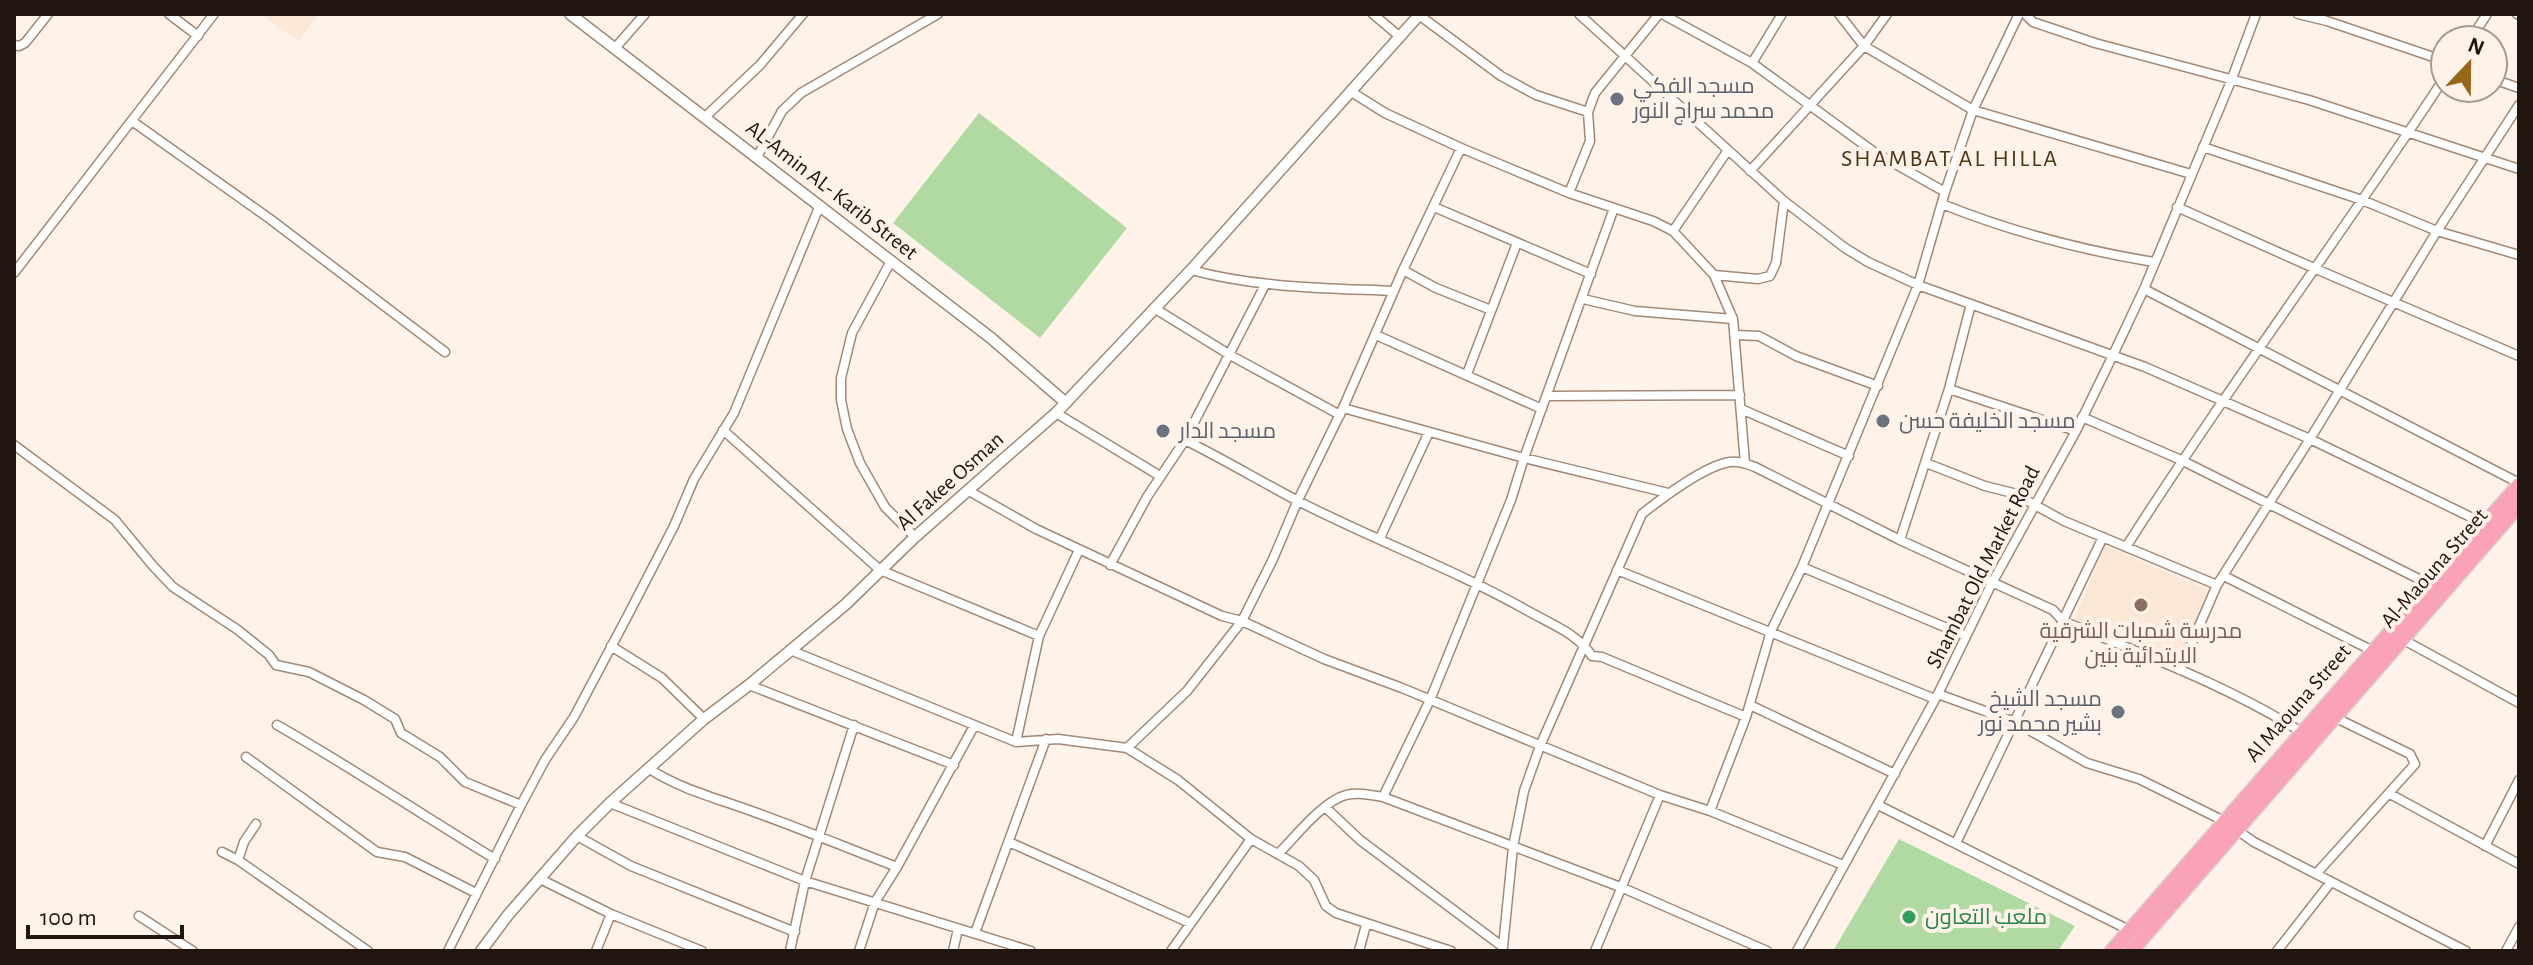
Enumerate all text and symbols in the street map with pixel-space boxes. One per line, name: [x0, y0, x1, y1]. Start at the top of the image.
north arrow: [2429, 24, 2509, 104]
text: N: [2465, 33, 2487, 59]
place label: مسجد الفكي محمد سراج النور: [1631, 75, 1774, 125]
marker: مسجد الفكي محمد سراج النور: [1608, 90, 1626, 108]
street label: AL-Amin AL- Karib Street: [742, 116, 922, 264]
district label: SHAMBAT AL HILLA: [1841, 147, 2059, 171]
place label: مسجد الخليفة حسن: [1899, 410, 2076, 434]
marker: مسجد الخليفة حسن: [1874, 412, 1892, 430]
place label: مسجد الدار: [1177, 420, 1276, 443]
marker: مسجد الدار: [1154, 422, 1172, 440]
street label: Al Fakee Osman: [892, 428, 1008, 534]
street label: Shambat Old Market Road: [1922, 462, 2044, 672]
street label: Al-Maouna Street: [2376, 504, 2492, 632]
marker: مدرسة شمبات الشرقية الابتدائية بنين: [2132, 596, 2150, 614]
place label: مدرسة شمبات الشرقية الابتدائية بنين: [2040, 620, 2242, 669]
street label: Al Maouna Street: [2241, 640, 2355, 766]
place label: مسجد الشيخ بشير محمد نور: [1976, 688, 2102, 736]
marker: مسجد الشيخ بشير محمد نور: [2109, 703, 2127, 721]
scale bar: [28, 889, 182, 939]
text: 100 m: [40, 906, 97, 930]
place label: ملعب التعاون: [1925, 906, 2047, 929]
marker: ملعب التعاون: [1900, 908, 1918, 926]

